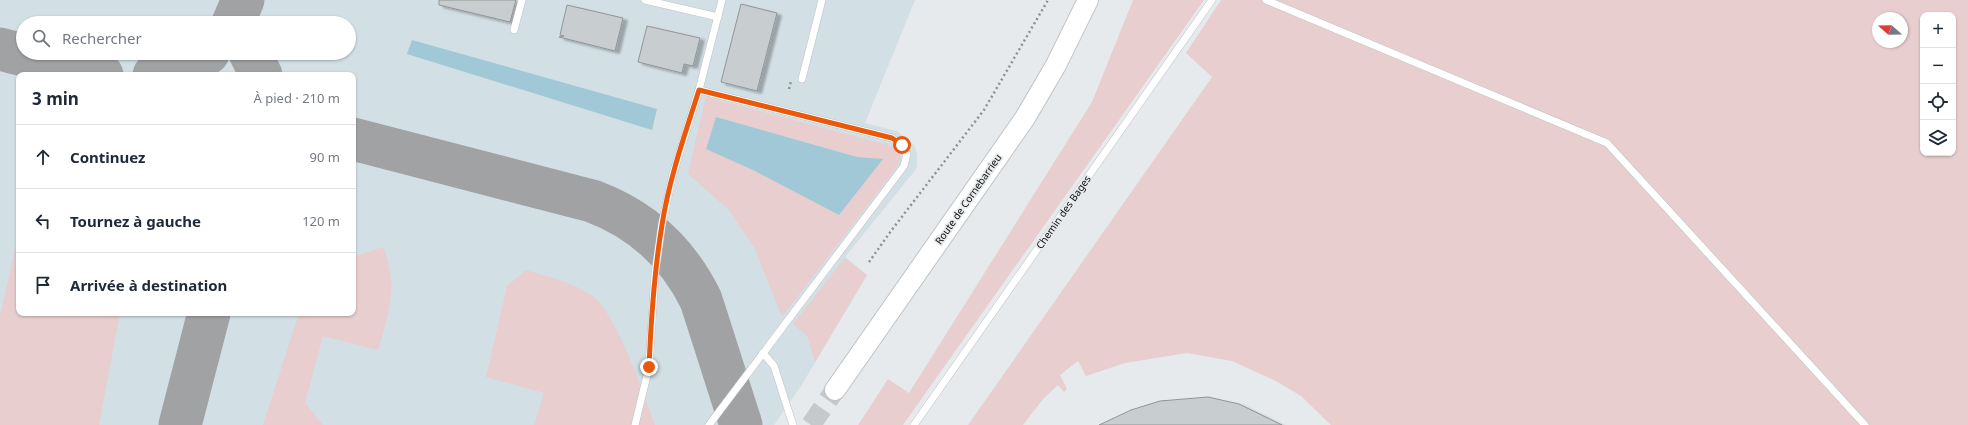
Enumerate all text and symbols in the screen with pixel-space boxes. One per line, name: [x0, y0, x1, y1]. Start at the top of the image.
north arrow: [1872, 12, 1908, 48]
map controls: [1920, 12, 1956, 156]
button: +: [1920, 12, 1956, 48]
search box: [16, 16, 356, 60]
icon: search: [30, 27, 52, 49]
text: Rechercher: [62, 28, 142, 48]
button: −: [1920, 48, 1956, 84]
button: locate: [1920, 84, 1956, 120]
text: 3 min: [32, 87, 79, 110]
text: À pied · 210 m: [254, 89, 340, 107]
button: layers: [1920, 120, 1956, 156]
route start: [893, 136, 911, 154]
icon: ahead: [32, 146, 54, 168]
text: Continuez: [70, 147, 145, 167]
text: 90 m: [310, 148, 340, 166]
street label: Route de Cornebarrieu: [931, 151, 1005, 247]
street label: Chemin des Bages: [1032, 172, 1094, 252]
icon: left: [32, 210, 54, 232]
text: Tournez à gauche: [70, 211, 201, 231]
text: 120 m: [302, 212, 340, 230]
icon: arrive: [32, 274, 54, 296]
text: Arrivée à destination: [70, 275, 227, 295]
route end: [640, 358, 658, 376]

